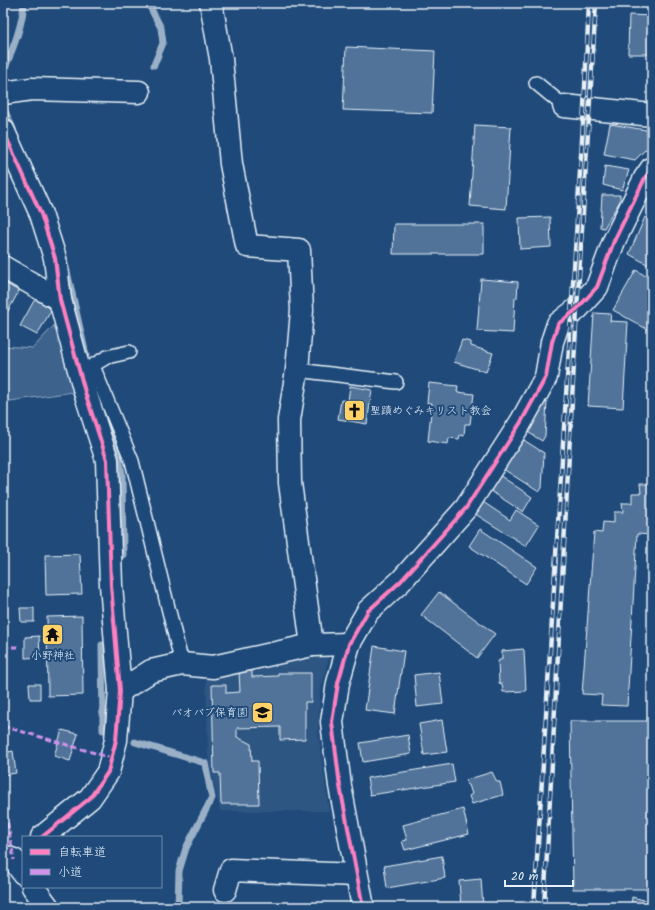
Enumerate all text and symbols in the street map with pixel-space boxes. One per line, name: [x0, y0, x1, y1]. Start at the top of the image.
church icon: 聖蹟めぐみキリスト教会: [341, 397, 367, 423]
place label: 聖蹟めぐみキリスト教会: [370, 402, 491, 420]
temple icon: 小野神社: [40, 622, 66, 648]
place label: 小野神社: [31, 647, 75, 665]
school or university icon: バオバブ保育園: [250, 699, 276, 725]
place label: バオバブ保育園: [171, 704, 248, 722]
legend: [22, 836, 162, 888]
text: 自転車道: [58, 843, 106, 862]
scale bar: [505, 862, 573, 888]
text: 小道: [58, 863, 82, 882]
text: 20 m: [511, 867, 539, 886]

